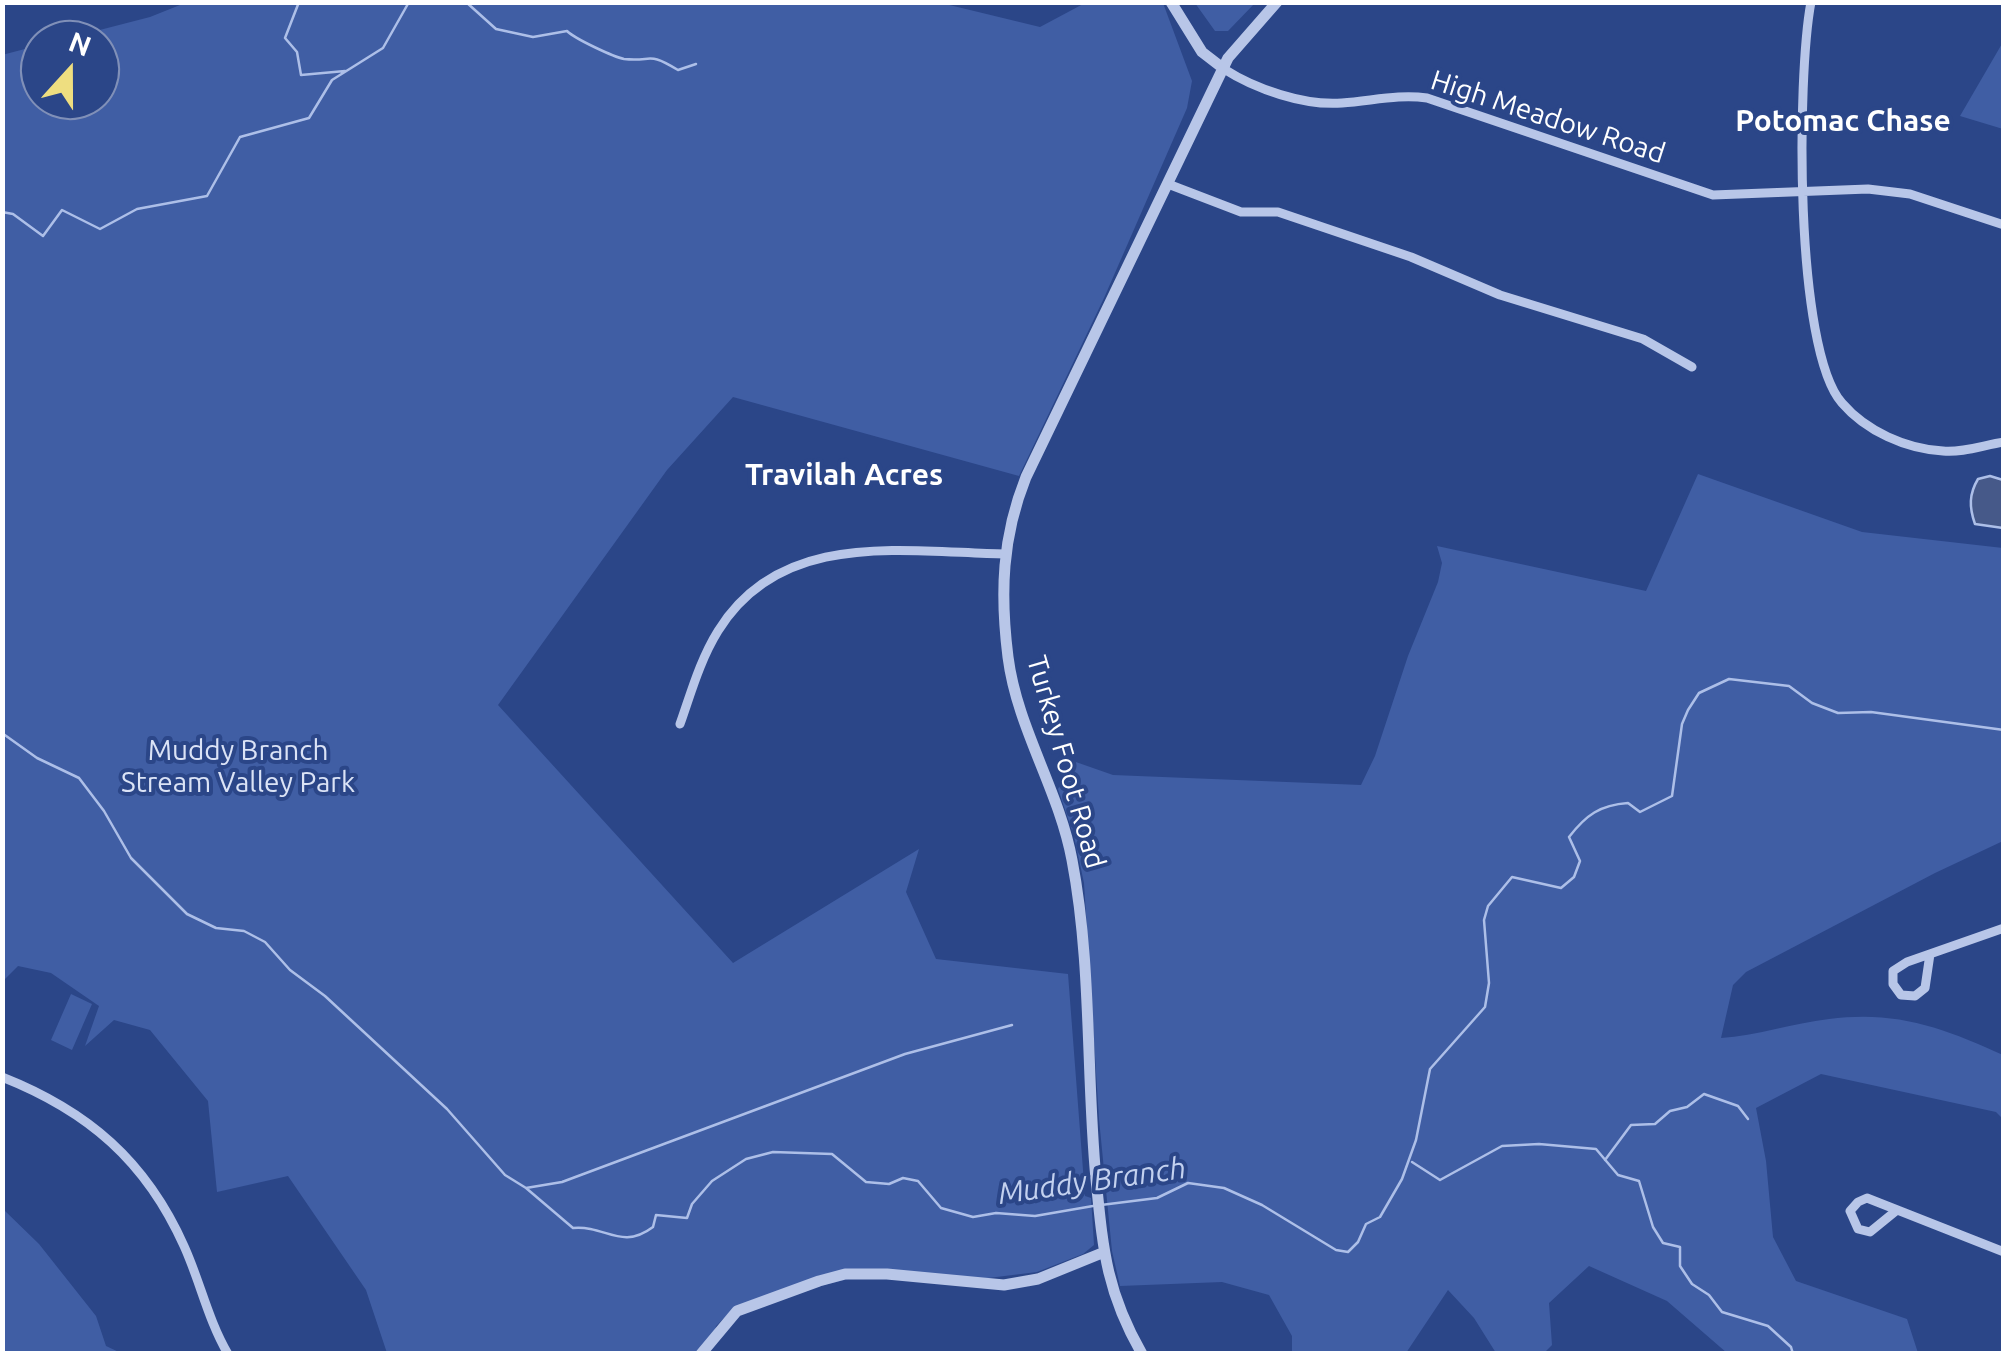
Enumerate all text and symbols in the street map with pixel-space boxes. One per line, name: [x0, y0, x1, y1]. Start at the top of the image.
north arrow: [20, 20, 120, 120]
text: N: [65, 25, 96, 62]
street label: High Meadow Road: [1427, 63, 1669, 171]
district label: Potomac Chase: [1735, 103, 1951, 139]
district label: Travilah Acres: [745, 457, 943, 493]
street label: Turkey Foot Road: [1020, 652, 1112, 872]
park label: Muddy Branch Stream Valley Park: [121, 734, 355, 800]
water label: Muddy Branch: [996, 1150, 1188, 1212]

